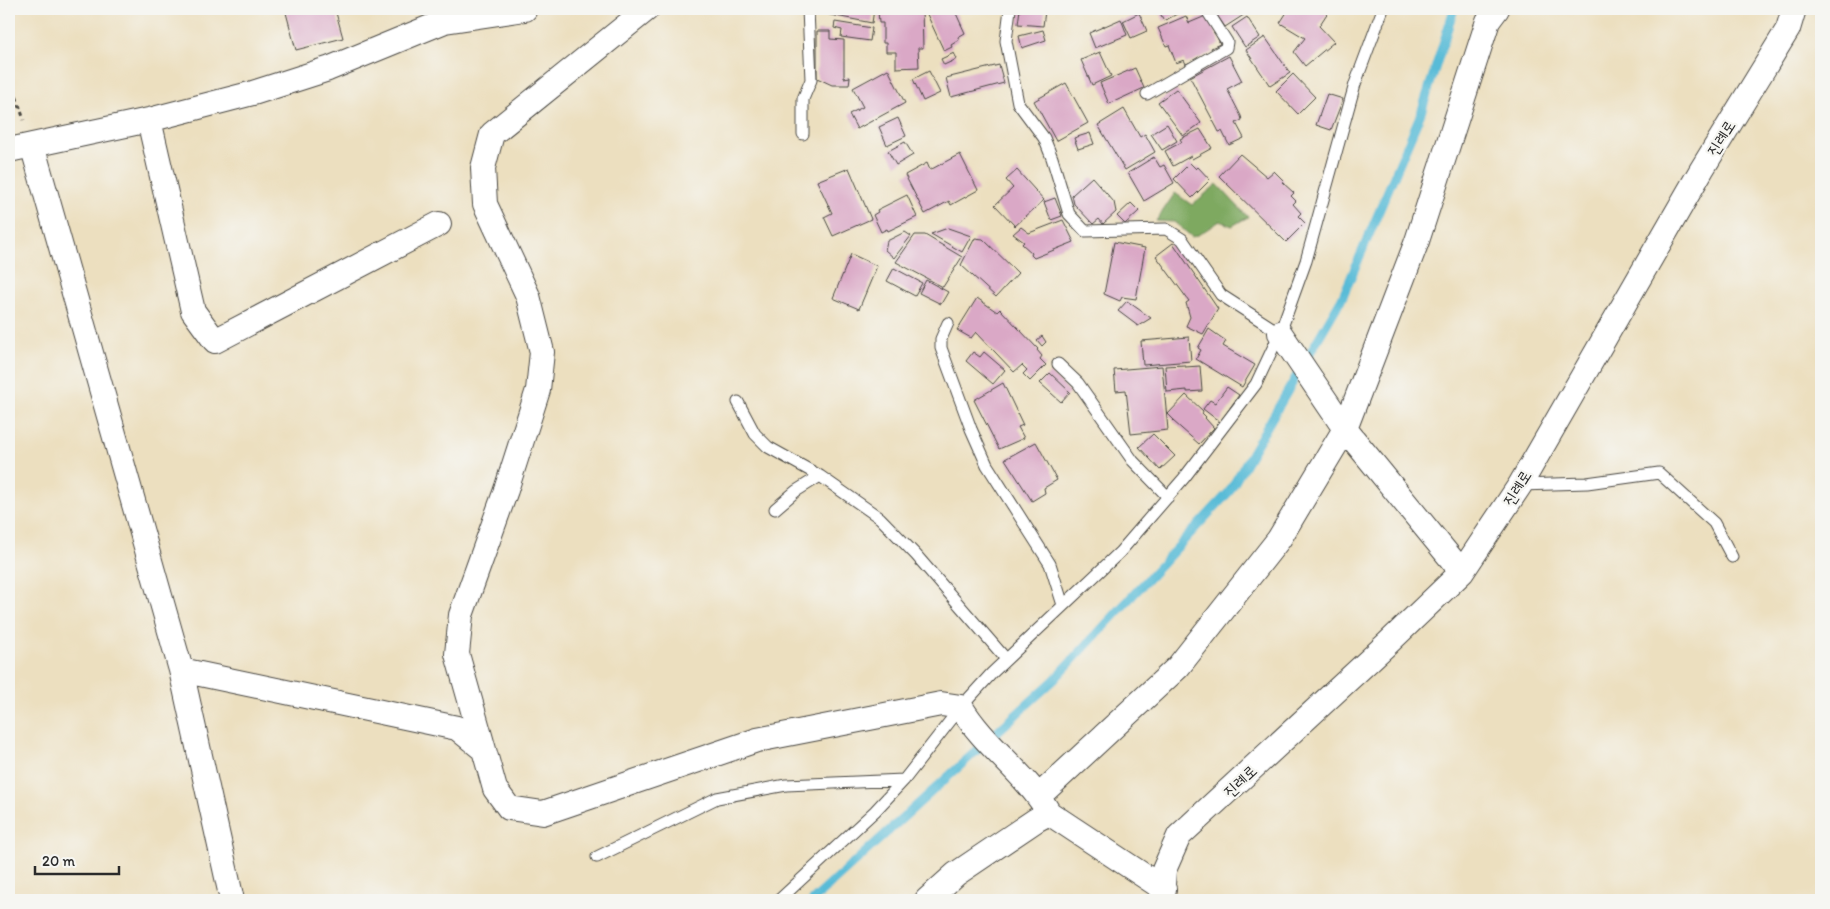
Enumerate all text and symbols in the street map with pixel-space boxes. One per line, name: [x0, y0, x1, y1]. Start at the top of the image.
street label: 진례로: [1703, 117, 1739, 159]
street label: 진례로: [1499, 467, 1535, 509]
street label: 진례로: [1219, 761, 1261, 801]
scale bar: [35, 844, 119, 876]
text: 20 m: [42, 852, 76, 870]

